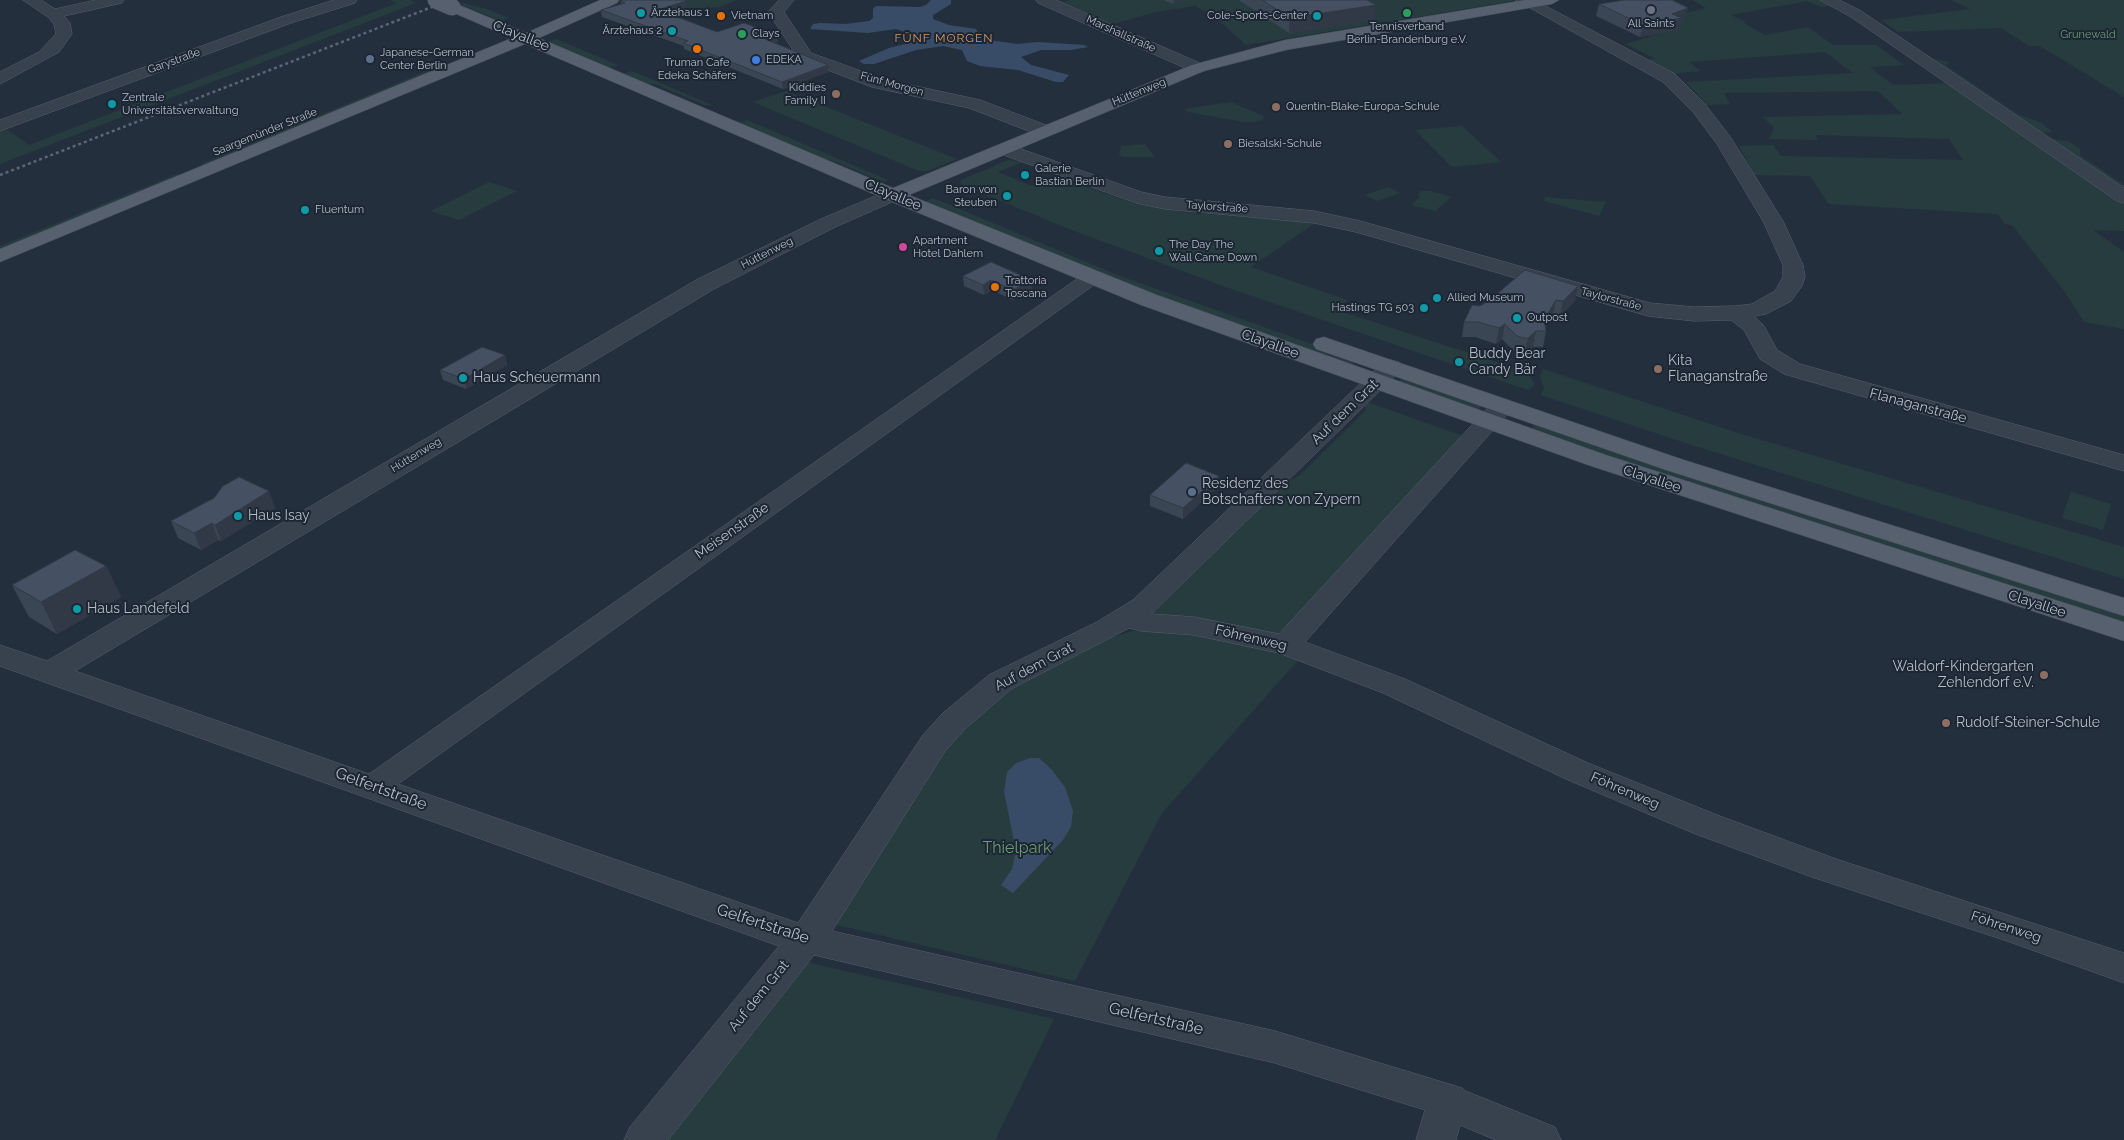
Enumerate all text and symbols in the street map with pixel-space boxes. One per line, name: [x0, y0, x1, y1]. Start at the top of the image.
marker: All Saints: [1645, 4, 1657, 16]
place label: Ärztehaus 1: [651, 6, 710, 20]
marker: Ärztehaus 1: [635, 7, 647, 19]
marker: Tennisverband Berlin-Brandenburg e.V.: [1401, 7, 1413, 19]
place label: Vietnam: [731, 9, 773, 23]
place label: Cole-Sports-Center: [1207, 9, 1307, 23]
marker: Vietnam: [715, 10, 727, 22]
marker: Cole-Sports-Center: [1311, 10, 1323, 22]
street label: Marshallstraße: [1084, 13, 1158, 55]
street label: Clayallee: [490, 17, 552, 55]
place label: All Saints: [1628, 17, 1674, 31]
place label: Tennisverband Berlin-Brandenburg e.V.: [1347, 20, 1467, 46]
place label: Ärztehaus 2: [602, 24, 662, 38]
marker: Ärztehaus 2: [666, 25, 678, 37]
place label: Clays: [752, 27, 779, 41]
marker: Clays: [736, 28, 748, 40]
park label: Grunewald: [2060, 28, 2116, 42]
district label: FÜNF MORGEN: [893, 31, 995, 45]
marker: Truman Cafe Edeka Schäfers: [691, 43, 703, 55]
street label: Garystraße: [146, 45, 202, 77]
place label: Japanese-German Center Berlin: [380, 46, 474, 72]
marker: Japanese-German Center Berlin: [364, 53, 376, 65]
place label: EDEKA: [766, 53, 802, 67]
marker: EDEKA: [750, 54, 762, 66]
place label: Truman Cafe Edeka Schäfers: [658, 56, 736, 82]
street label: Fünf Morgen: [859, 69, 925, 99]
street label: Hüttenweg: [1110, 75, 1168, 109]
place label: Kiddies Family II: [785, 81, 826, 107]
marker: Kiddies Family II: [830, 88, 842, 100]
place label: Zentrale Universitätsverwaltung: [122, 91, 238, 117]
marker: Zentrale Universitätsverwaltung: [106, 98, 118, 110]
place label: Quentin-Blake-Europa-Schule: [1286, 100, 1440, 114]
marker: Quentin-Blake-Europa-Schule: [1270, 101, 1282, 113]
street label: Saargemünder Straße: [211, 105, 319, 159]
place label: Biesalski-Schule: [1238, 137, 1322, 151]
marker: Biesalski-Schule: [1222, 138, 1234, 150]
place label: Galerie Bastian Berlin: [1035, 162, 1104, 188]
marker: Galerie Bastian Berlin: [1019, 169, 1031, 181]
street label: Clayallee: [862, 176, 924, 214]
place label: Baron von Steuben: [946, 183, 997, 209]
marker: Baron von Steuben: [1001, 190, 1013, 202]
street label: Taylorstraße: [1186, 198, 1248, 216]
place label: Fluentum: [315, 203, 364, 217]
marker: Fluentum: [299, 204, 311, 216]
street label: Hüttenweg: [739, 234, 795, 272]
place label: Apartment Hotel Dahlem: [913, 234, 983, 260]
place label: The Day The Wall Came Down: [1169, 238, 1257, 264]
marker: Apartment Hotel Dahlem: [897, 241, 909, 253]
marker: The Day The Wall Came Down: [1153, 245, 1165, 257]
place label: Trattoria Toscana: [1005, 274, 1047, 300]
marker: Trattoria Toscana: [989, 281, 1001, 293]
street label: Taylorstraße: [1579, 285, 1643, 313]
place label: Allied Museum: [1447, 291, 1524, 305]
marker: Allied Museum: [1431, 292, 1443, 304]
place label: Hastings TG 503: [1331, 301, 1414, 315]
marker: Hastings TG 503: [1418, 302, 1430, 314]
place label: Outpost: [1527, 311, 1568, 325]
marker: Outpost: [1511, 312, 1523, 324]
street label: Clayallee: [1239, 326, 1301, 362]
place label: Buddy Bear Candy Bär: [1469, 346, 1545, 378]
place label: Kita Flanaganstraße: [1668, 353, 1768, 386]
marker: Buddy Bear Candy Bär: [1453, 356, 1465, 368]
marker: Kita Flanaganstraße: [1652, 363, 1664, 375]
place label: Haus Scheuermann: [473, 370, 600, 386]
marker: Haus Scheuermann: [457, 372, 469, 384]
street label: Auf dem Grat: [1308, 376, 1382, 448]
street label: Flanaganstraße: [1868, 385, 1968, 427]
street label: Hüttenweg: [388, 435, 444, 475]
street label: Clayallee: [1621, 462, 1683, 496]
place label: Residenz des Botschafters von Zypern: [1202, 476, 1360, 508]
marker: Residenz des Botschafters von Zypern: [1186, 486, 1198, 498]
street label: Meisenstraße: [692, 499, 772, 563]
place label: Haus Isay: [248, 508, 310, 524]
marker: Haus Isay: [232, 510, 244, 522]
street label: Clayallee: [2006, 587, 2068, 621]
place label: Haus Landefeld: [87, 601, 189, 617]
marker: Haus Landefeld: [71, 603, 83, 615]
street label: Föhrenweg: [1213, 622, 1289, 654]
street label: Auf dem Grat: [992, 639, 1076, 695]
place label: Waldorf-Kindergarten Zehlendorf e.V.: [1893, 659, 2034, 692]
marker: Waldorf-Kindergarten Zehlendorf e.V.: [2038, 669, 2050, 681]
place label: Rudolf-Steiner-Schule: [1956, 715, 2100, 731]
marker: Rudolf-Steiner-Schule: [1940, 717, 1952, 729]
street label: Gelfertstraße: [333, 764, 429, 814]
street label: Föhrenweg: [1588, 769, 1662, 813]
park label: Thielpark: [982, 838, 1052, 858]
street label: Gelfertstraße: [714, 900, 812, 948]
street label: Föhrenweg: [1969, 908, 2043, 946]
street label: Auf dem Grat: [725, 957, 793, 1035]
street label: Gelfertstraße: [1107, 999, 1205, 1039]

